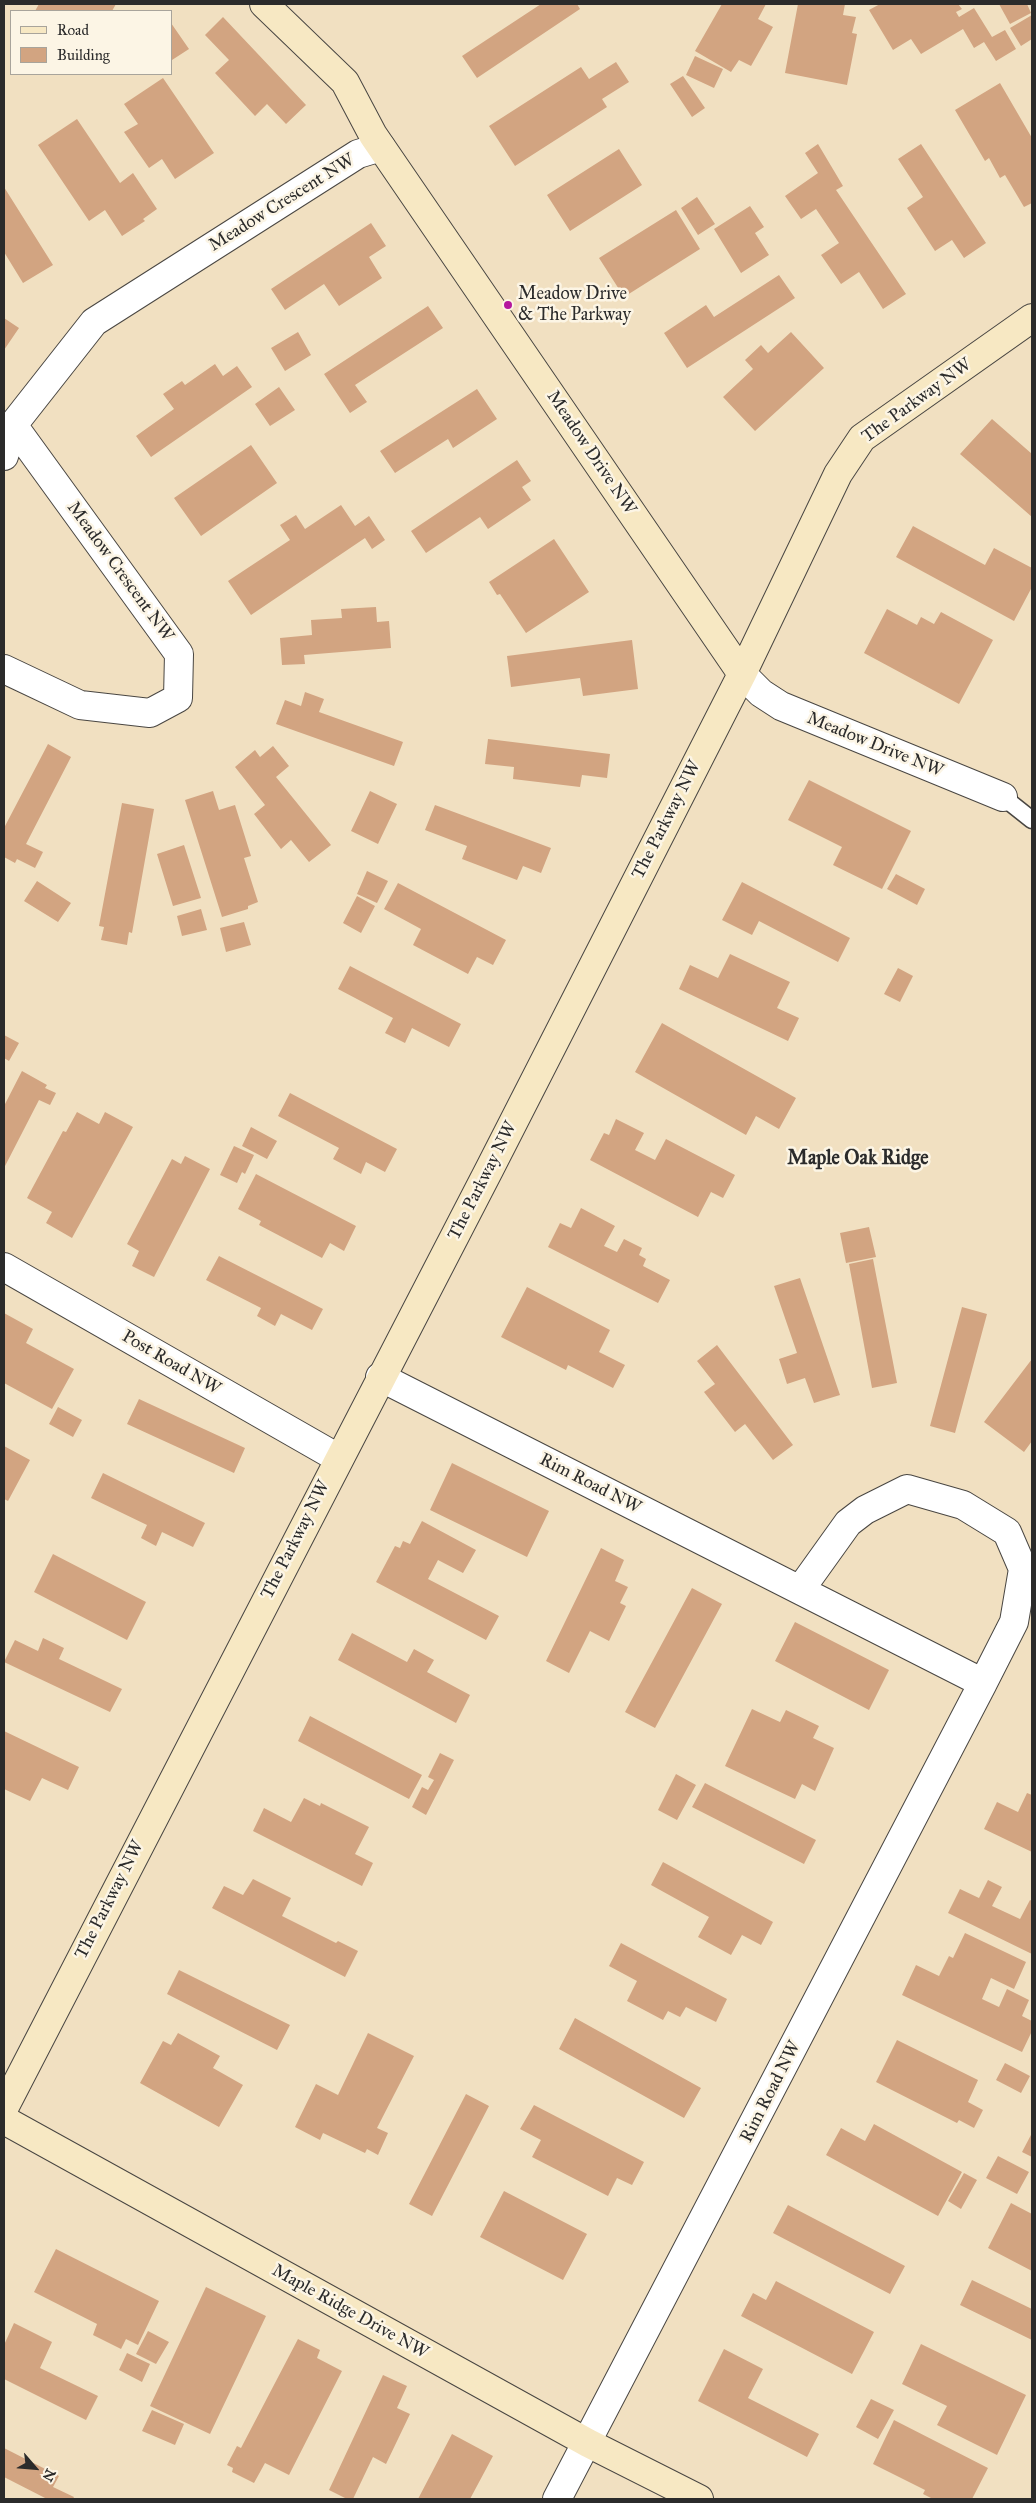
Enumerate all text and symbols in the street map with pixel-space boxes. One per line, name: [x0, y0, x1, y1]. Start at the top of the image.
legend: [10, 10, 172, 75]
text: Road: [57, 21, 89, 39]
text: Building: [57, 46, 110, 64]
street label: Meadow Crescent NW: [205, 149, 359, 257]
place label: Meadow Drive & The Parkway: [518, 284, 631, 326]
marker: Meadow Drive & The Parkway: [502, 299, 514, 311]
street label: The Parkway NW: [858, 354, 976, 448]
street label: Meadow Drive NW: [541, 387, 641, 519]
street label: Meadow Crescent NW: [62, 498, 178, 646]
street label: Meadow Drive NW: [804, 708, 946, 782]
street label: The Parkway NW: [628, 757, 706, 883]
street label: The Parkway NW: [444, 1118, 522, 1244]
district label: Maple Oak Ridge: [787, 1147, 929, 1171]
street label: Post Road NW: [118, 1326, 224, 1400]
street label: Rim Road NW: [536, 1449, 644, 1519]
street label: The Parkway NW: [257, 1477, 335, 1603]
street label: The Parkway NW: [71, 1837, 149, 1963]
street label: Rim Road NW: [736, 2038, 806, 2146]
street label: Maple Ridge Drive NW: [268, 2260, 432, 2364]
north arrow: [10, 2443, 60, 2493]
text: N: [39, 2466, 59, 2484]

